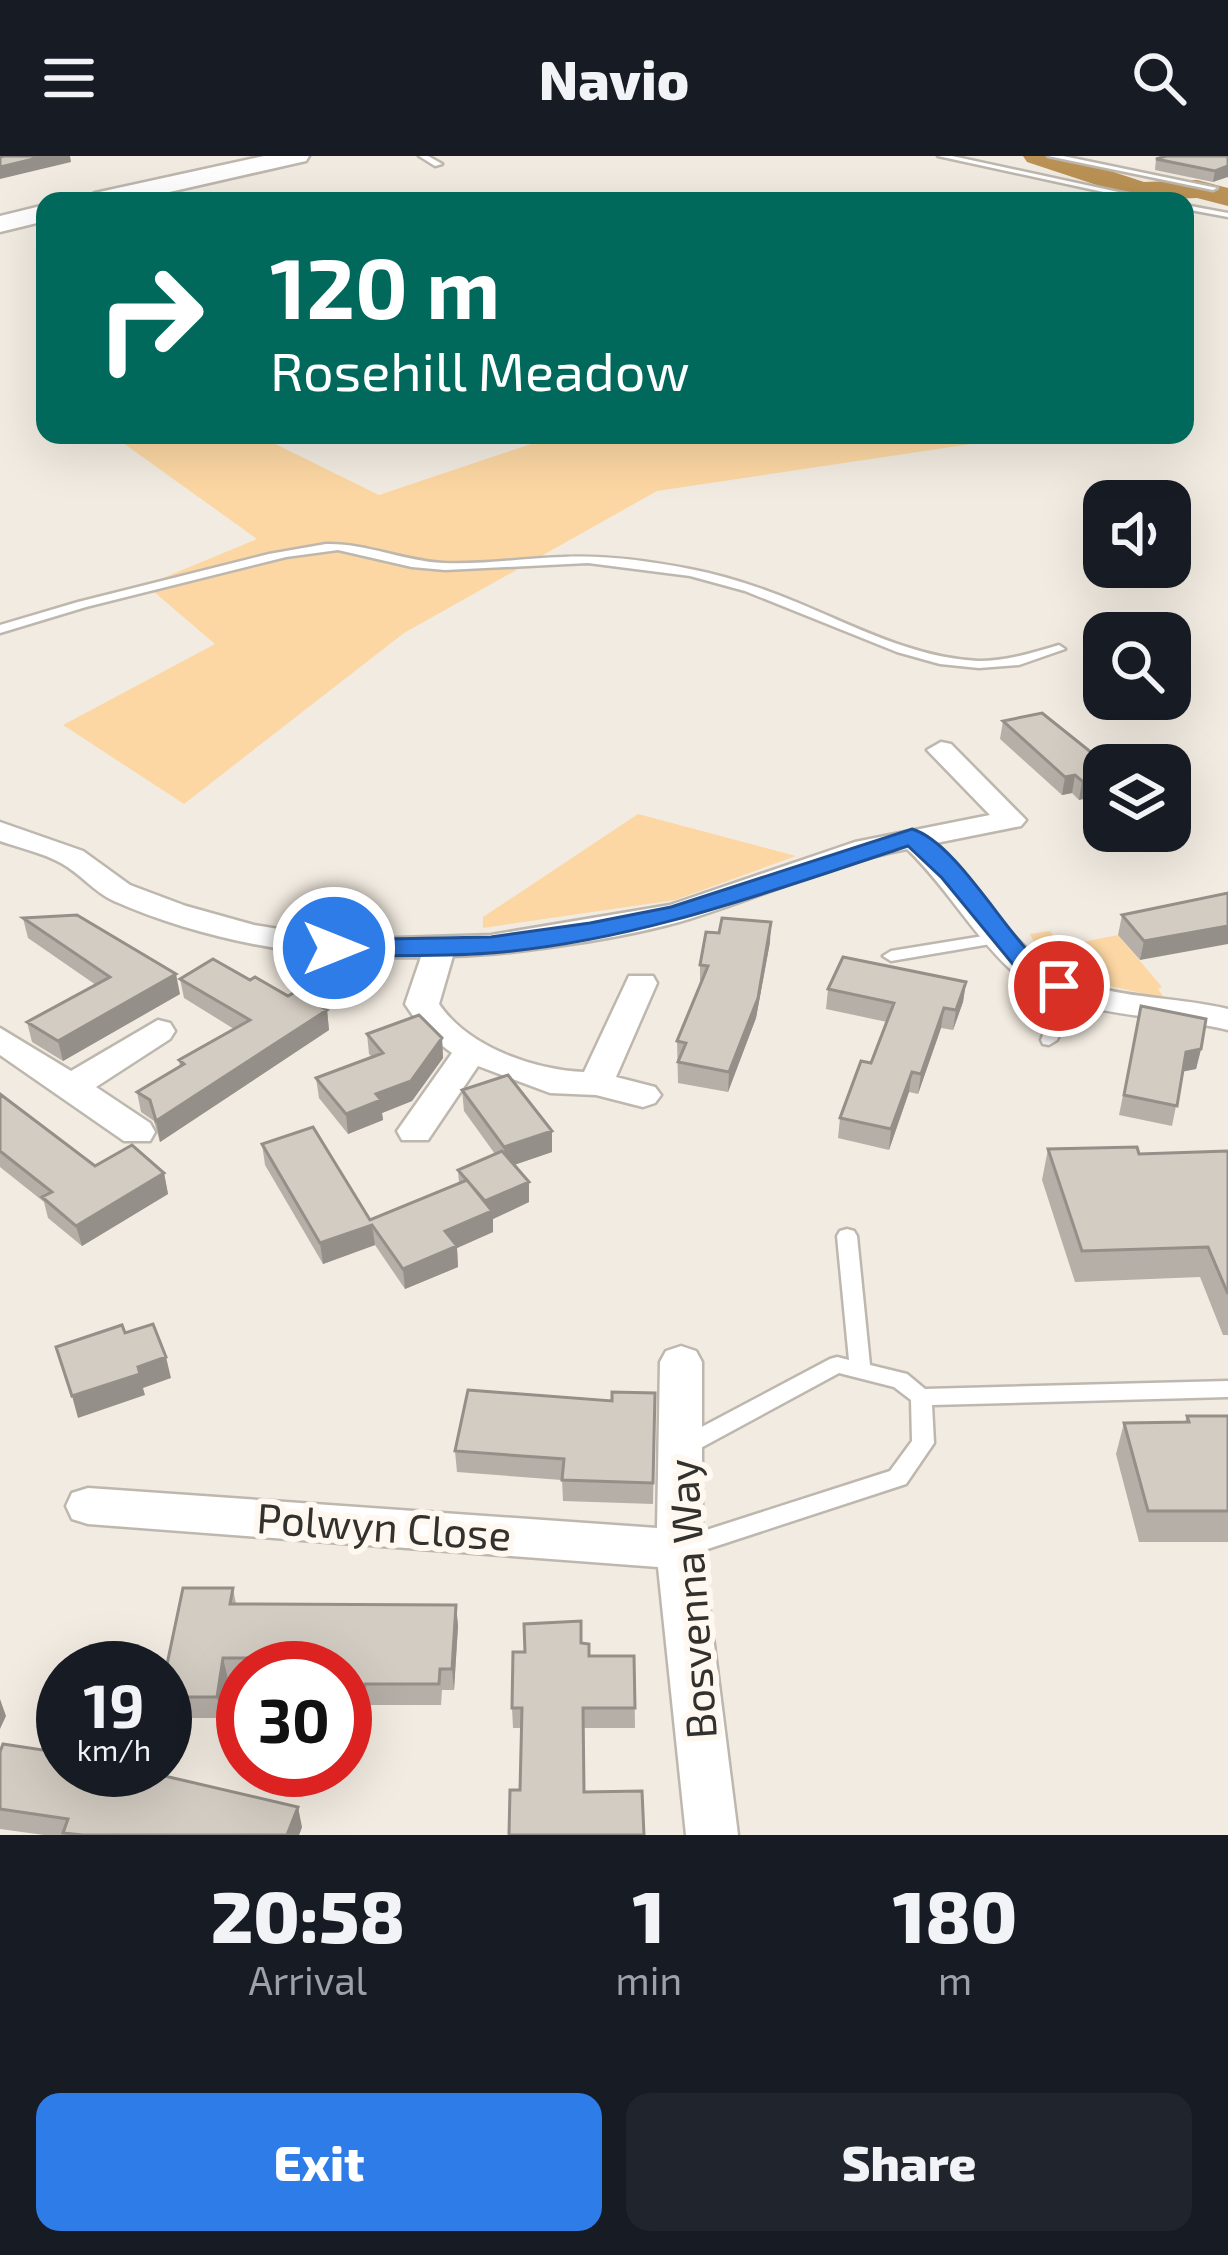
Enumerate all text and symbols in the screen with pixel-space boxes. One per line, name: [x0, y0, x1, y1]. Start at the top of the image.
icon: menu: [36, 45, 102, 111]
icon: search: [1126, 45, 1192, 111]
text: Navio: [539, 46, 689, 111]
text: 120 m: [270, 235, 500, 336]
icon: right: [72, 240, 228, 396]
text: Rosehill Meadow: [270, 337, 690, 402]
map controls: [1083, 480, 1191, 852]
button: sound: [1083, 480, 1191, 588]
button: search: [1083, 612, 1191, 720]
button: layers: [1083, 744, 1191, 852]
position arrow: [271, 885, 397, 1011]
pin: [1008, 935, 1110, 1037]
icon: arrive: [1026, 953, 1092, 1019]
street label: Bosvenna Way: [655, 1457, 725, 1741]
street label: Polwyn Close: [255, 1491, 513, 1559]
speed limit sign: 30: [216, 1641, 372, 1797]
text: 19: [83, 1668, 145, 1740]
text: km/h: [77, 1731, 151, 1767]
text: 20:58: [211, 1871, 405, 1957]
text: 1: [633, 1871, 665, 1957]
text: 180: [893, 1871, 1017, 1957]
text: Arrival: [248, 1956, 367, 2003]
text: min: [616, 1956, 682, 2003]
text: m: [938, 1956, 972, 2003]
button: Exit: [36, 2093, 602, 2231]
button: Share: [626, 2093, 1192, 2231]

